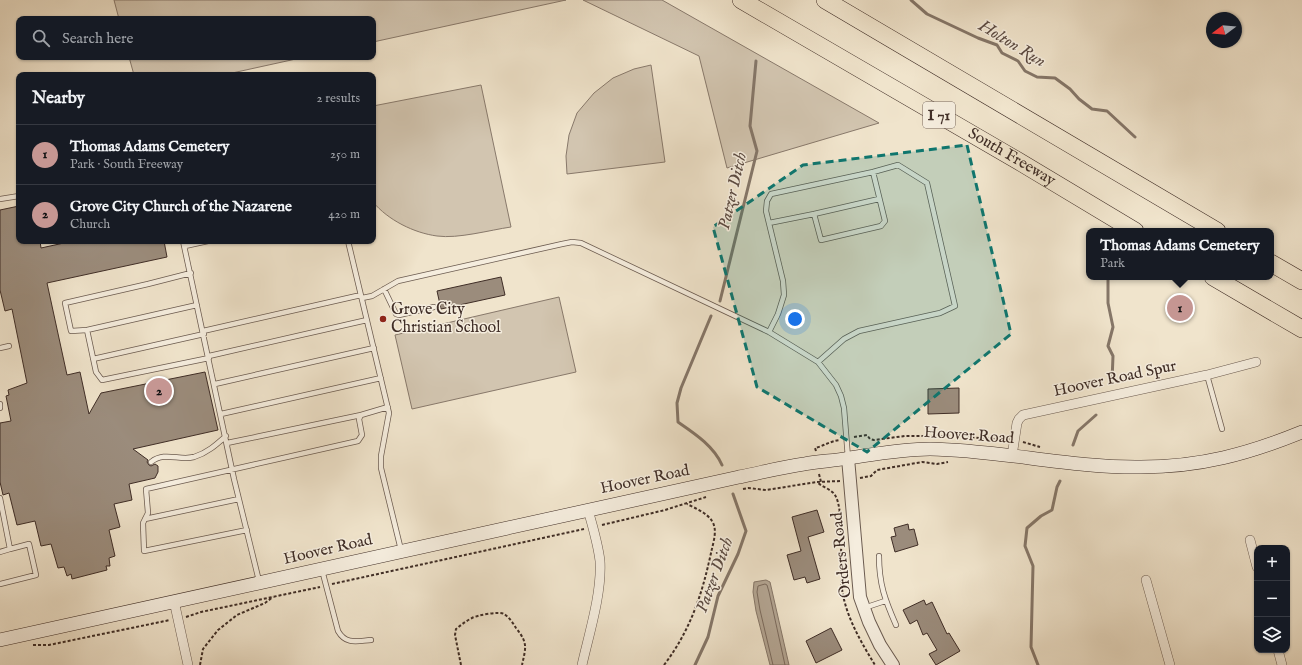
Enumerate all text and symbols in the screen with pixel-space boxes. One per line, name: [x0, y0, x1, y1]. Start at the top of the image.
north arrow: [1206, 12, 1242, 48]
water label: Holton Run: [974, 15, 1049, 72]
search box: [16, 16, 376, 60]
icon: search: [30, 27, 52, 49]
text: Search here: [62, 29, 133, 48]
text: Nearby: [32, 88, 85, 109]
text: 2 results: [316, 90, 360, 107]
road number: I 71: [923, 102, 955, 128]
street label: South Freeway: [964, 124, 1059, 191]
text: Thomas Adams Cemetery: [70, 137, 229, 156]
text: 1: [43, 146, 47, 163]
text: 250 m: [330, 146, 360, 163]
water label: Patzer Ditch: [714, 150, 752, 232]
text: Park · South Freeway: [70, 156, 183, 173]
text: Grove City Church of the Nazarene: [70, 197, 292, 216]
text: 2: [42, 206, 48, 223]
text: 420 m: [328, 206, 360, 223]
text: Church: [70, 216, 110, 233]
popup: [1086, 228, 1274, 280]
text: Thomas Adams Cemetery: [1100, 236, 1260, 255]
text: Park: [1100, 255, 1125, 272]
pin: 1: [1167, 293, 1193, 323]
place label: Grove City Christian School: [391, 300, 501, 338]
your location: [785, 309, 805, 329]
marker: Grove City Christian School: [378, 314, 388, 324]
street label: Hoover Road Spur: [1052, 356, 1178, 402]
pin: 2: [146, 376, 172, 406]
street label: Hoover Road: [923, 423, 1015, 449]
street label: Hoover Road: [599, 461, 692, 499]
street label: Orders Road: [828, 511, 856, 599]
street label: Hoover Road: [282, 530, 375, 570]
water label: Patzer Ditch: [692, 535, 738, 615]
map controls: [1254, 545, 1290, 653]
button: +: [1254, 545, 1290, 581]
button: −: [1254, 581, 1290, 617]
button: layers: [1254, 617, 1290, 653]

